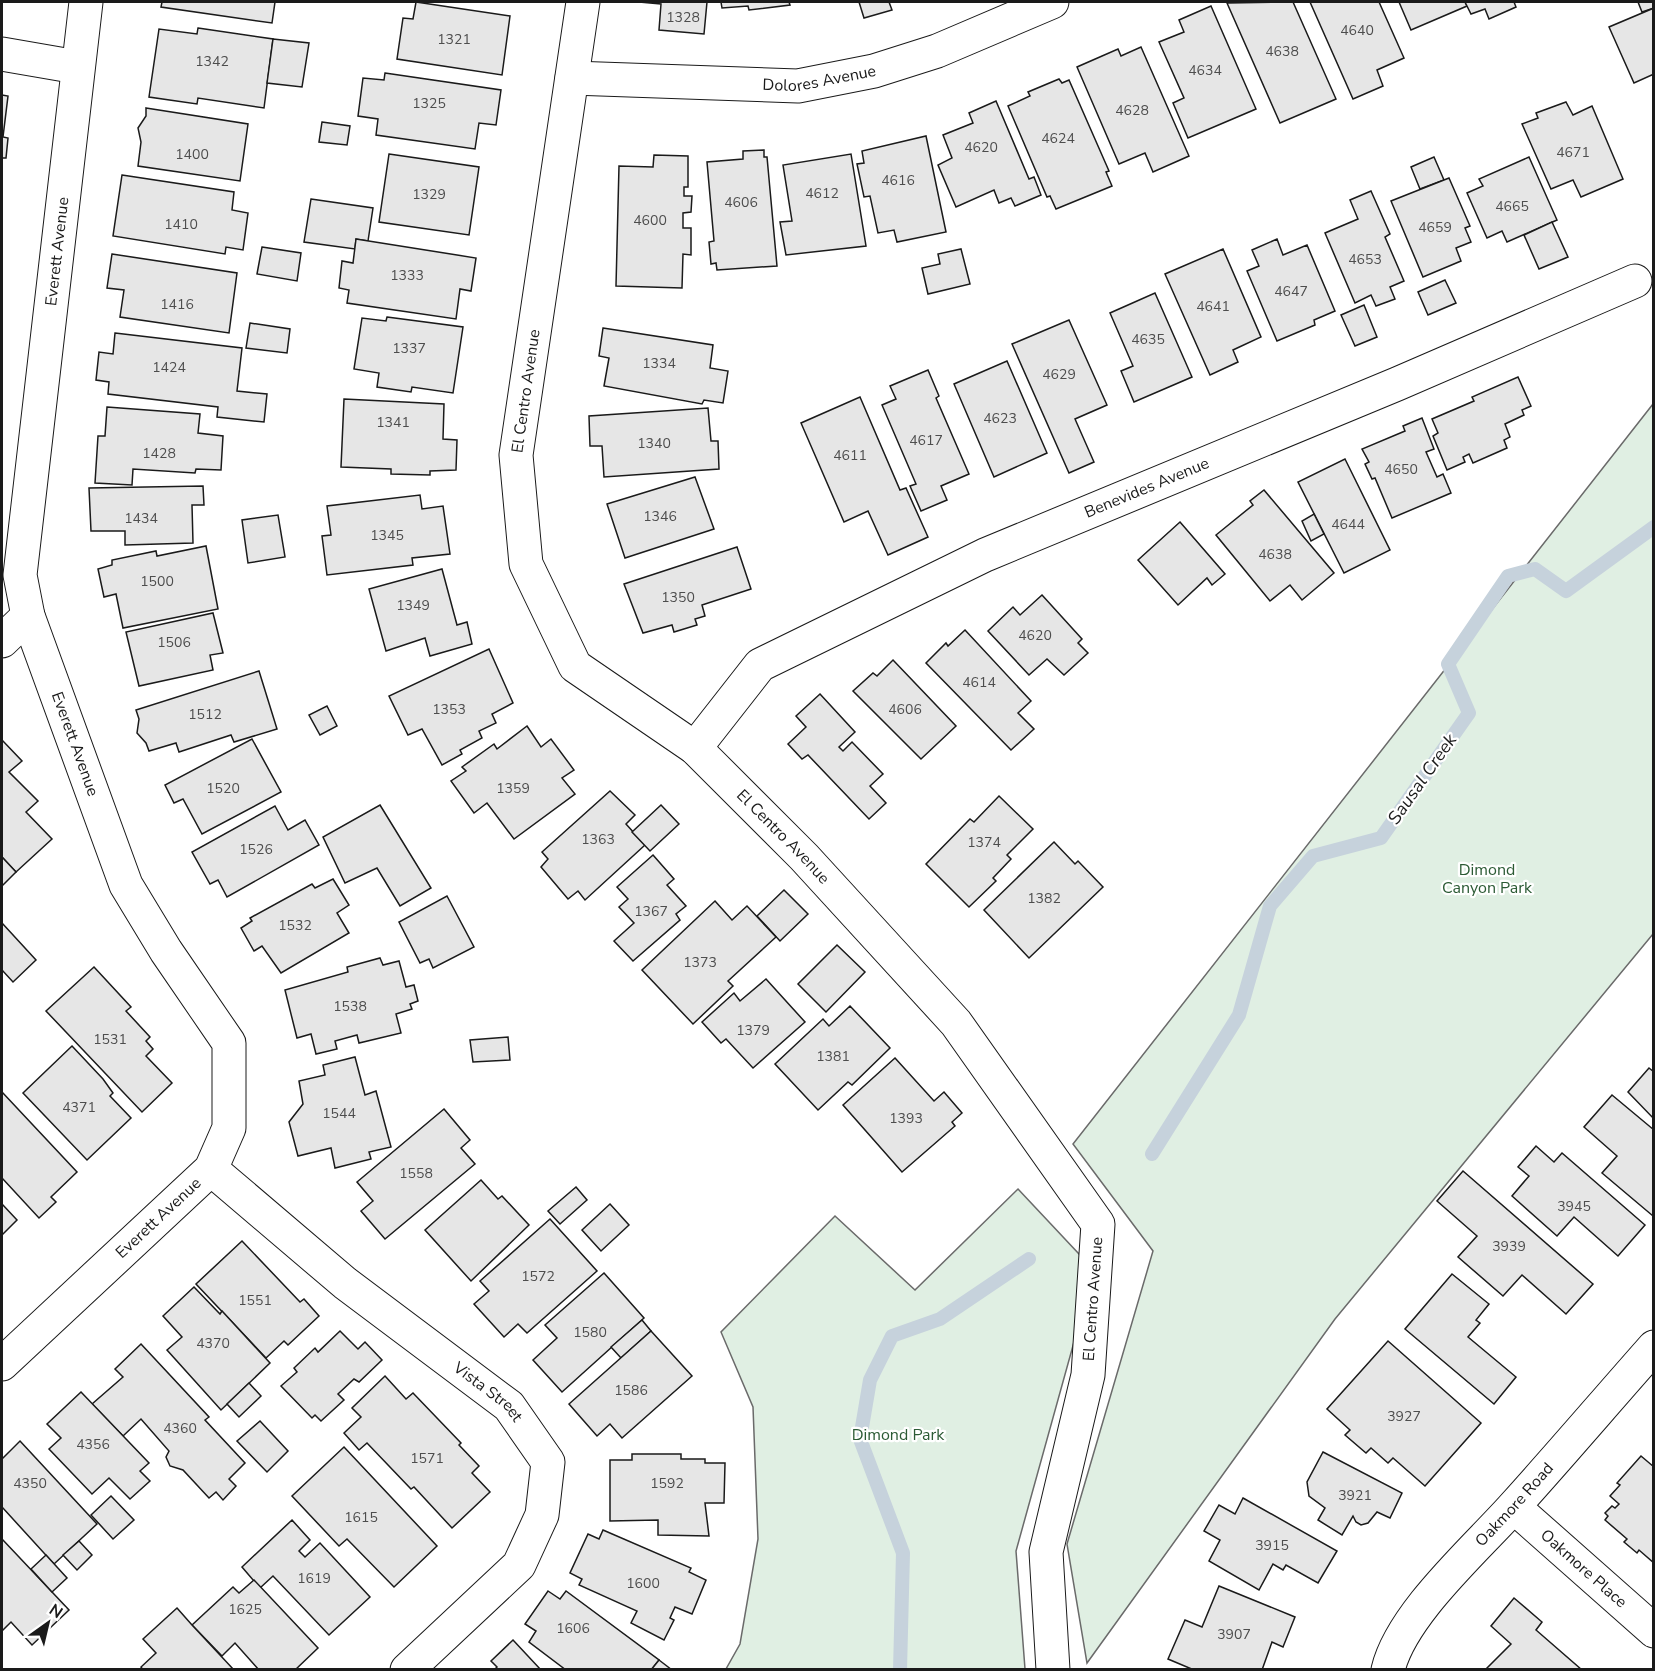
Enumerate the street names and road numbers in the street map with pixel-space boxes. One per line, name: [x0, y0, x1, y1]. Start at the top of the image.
street label: Dolores Avenue: [762, 60, 878, 97]
street label: Everett Avenue: [40, 196, 74, 307]
street label: El Centro Avenue: [506, 328, 546, 454]
street label: Benevides Avenue: [1081, 452, 1212, 524]
street label: Everett Avenue: [46, 689, 104, 799]
street label: El Centro Avenue: [732, 785, 835, 889]
street label: Everett Avenue: [111, 1173, 206, 1263]
street label: El Centro Avenue: [1078, 1236, 1108, 1362]
street label: Vista Street: [448, 1356, 528, 1427]
street label: Oakmore Road: [1470, 1458, 1559, 1552]
street label: Oakmore Place: [1536, 1524, 1632, 1613]

